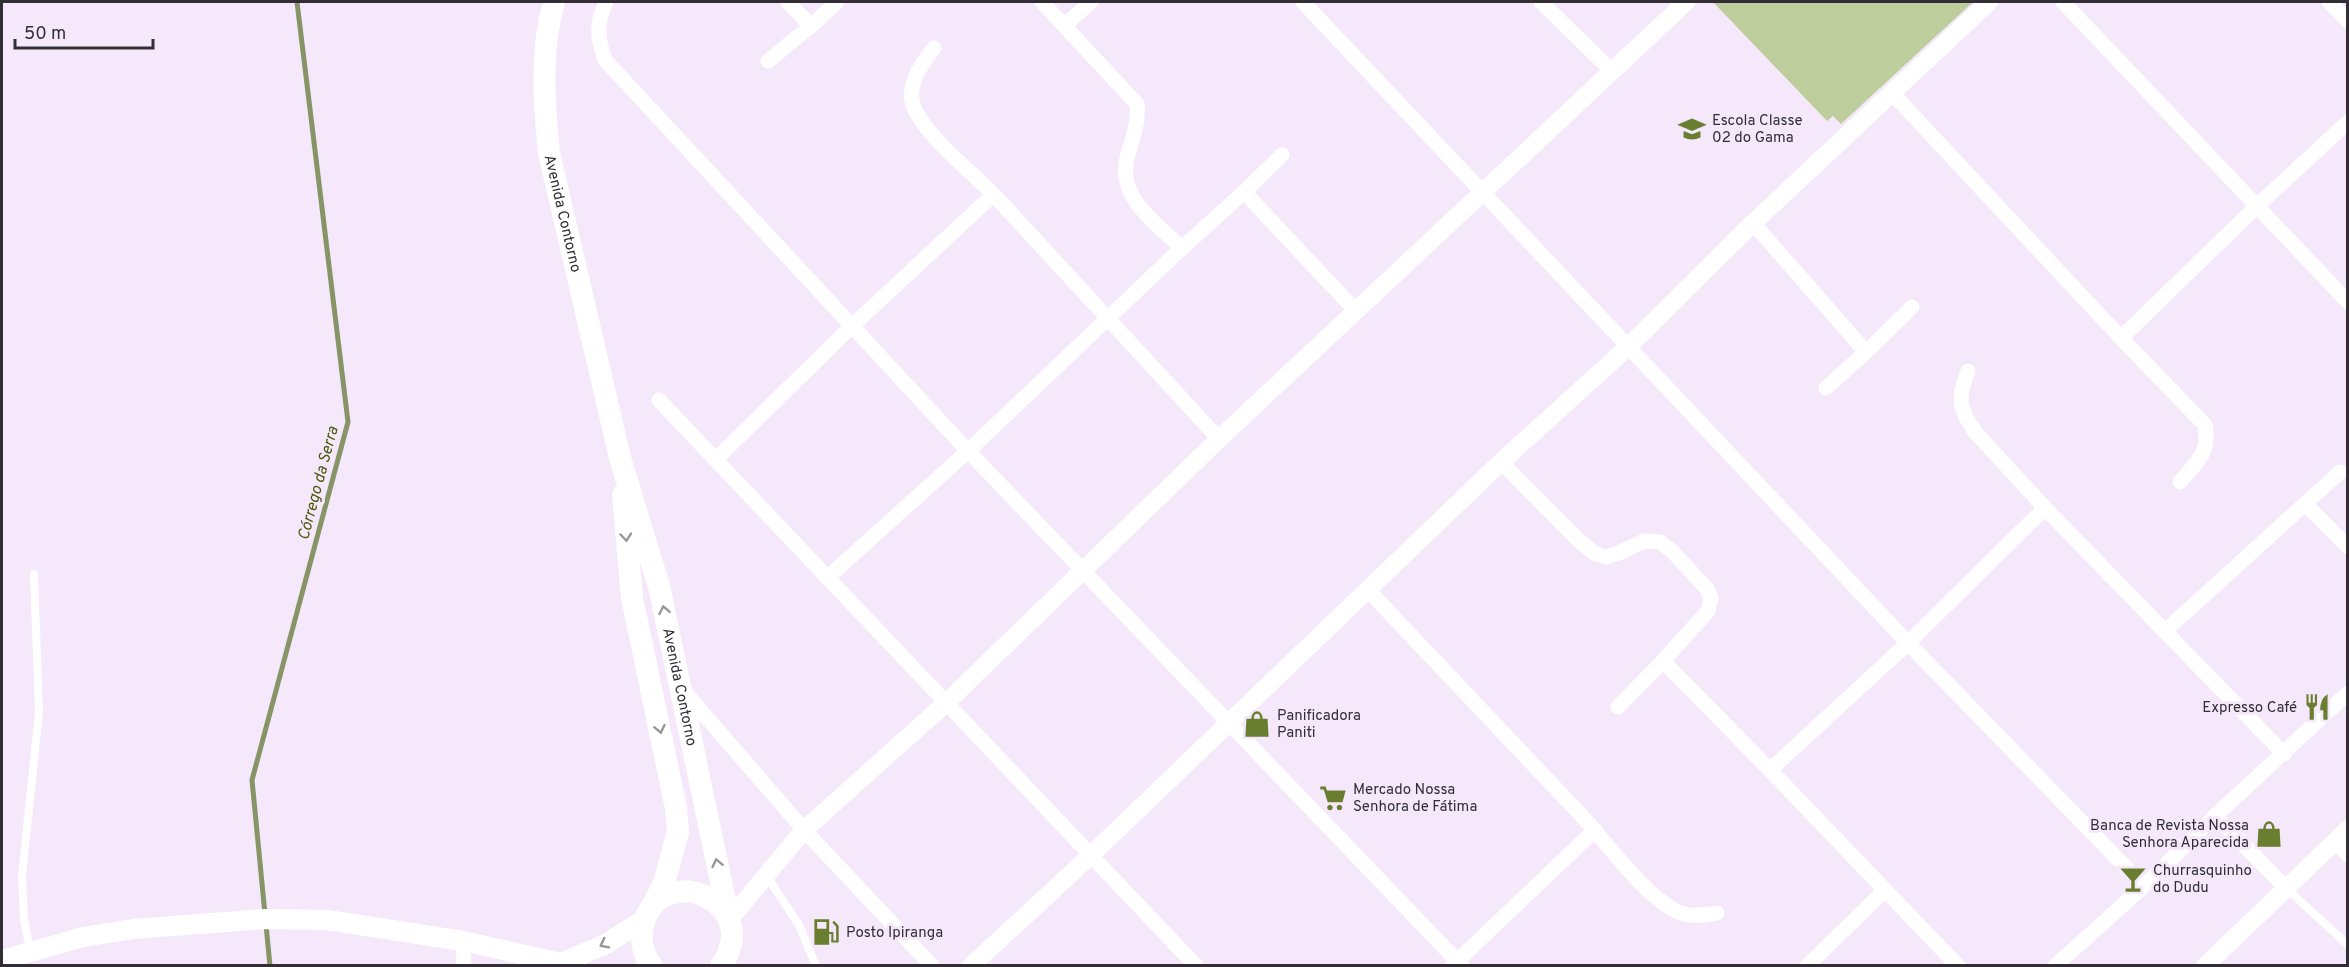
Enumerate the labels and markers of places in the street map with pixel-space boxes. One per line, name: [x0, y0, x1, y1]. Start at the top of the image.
place label: Escola Classe 02 do Gama: [1712, 112, 1802, 148]
school or university icon: Escola Classe 02 do Gama: [1677, 114, 1707, 144]
restaurant icon: Expresso Café: [2302, 692, 2332, 722]
place label: Expresso Café: [2202, 699, 2297, 718]
place label: Panificadora Paniti: [1277, 707, 1361, 743]
shop icon: Panificadora Paniti: [1242, 709, 1272, 739]
place label: Mercado Nossa Senhora de Fátima: [1353, 781, 1477, 817]
supermarket icon: Mercado Nossa Senhora de Fátima: [1318, 783, 1348, 813]
place label: Banca de Revista Nossa Senhora Aparecida: [2090, 817, 2249, 853]
shop icon: Banca de Revista Nossa Senhora Aparecida: [2254, 819, 2284, 849]
place label: Churrasquinho do Dudu: [2153, 862, 2252, 898]
bar icon: Churrasquinho do Dudu: [2118, 864, 2148, 894]
fuel station icon: Posto Ipiranga: [811, 917, 841, 947]
place label: Posto Ipiranga: [846, 924, 943, 943]

